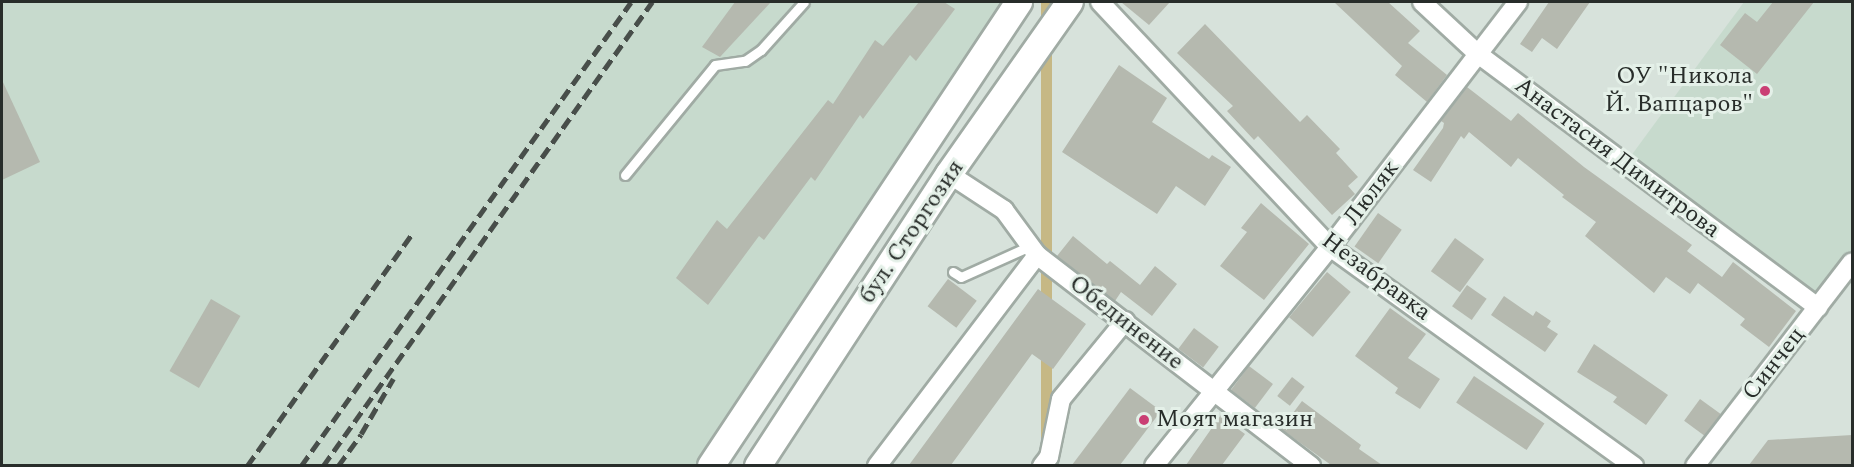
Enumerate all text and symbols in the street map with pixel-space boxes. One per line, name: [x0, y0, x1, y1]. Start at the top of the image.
place label: ОУ "Никола Й. Вапцаров": [1605, 63, 1753, 119]
street label: Анастасия Димитрова: [1509, 71, 1725, 245]
marker: ОУ "Никола Й. Вапцаров": [1758, 84, 1772, 98]
street label: бул. Сторгозия: [853, 155, 971, 309]
street label: Люляк: [1338, 155, 1406, 231]
street label: Незабравка: [1316, 227, 1436, 327]
street label: Обединение: [1063, 269, 1189, 377]
street label: Синчец: [1737, 322, 1811, 406]
place label: Моят магазин: [1156, 406, 1313, 434]
marker: Моят магазин: [1137, 413, 1151, 427]

